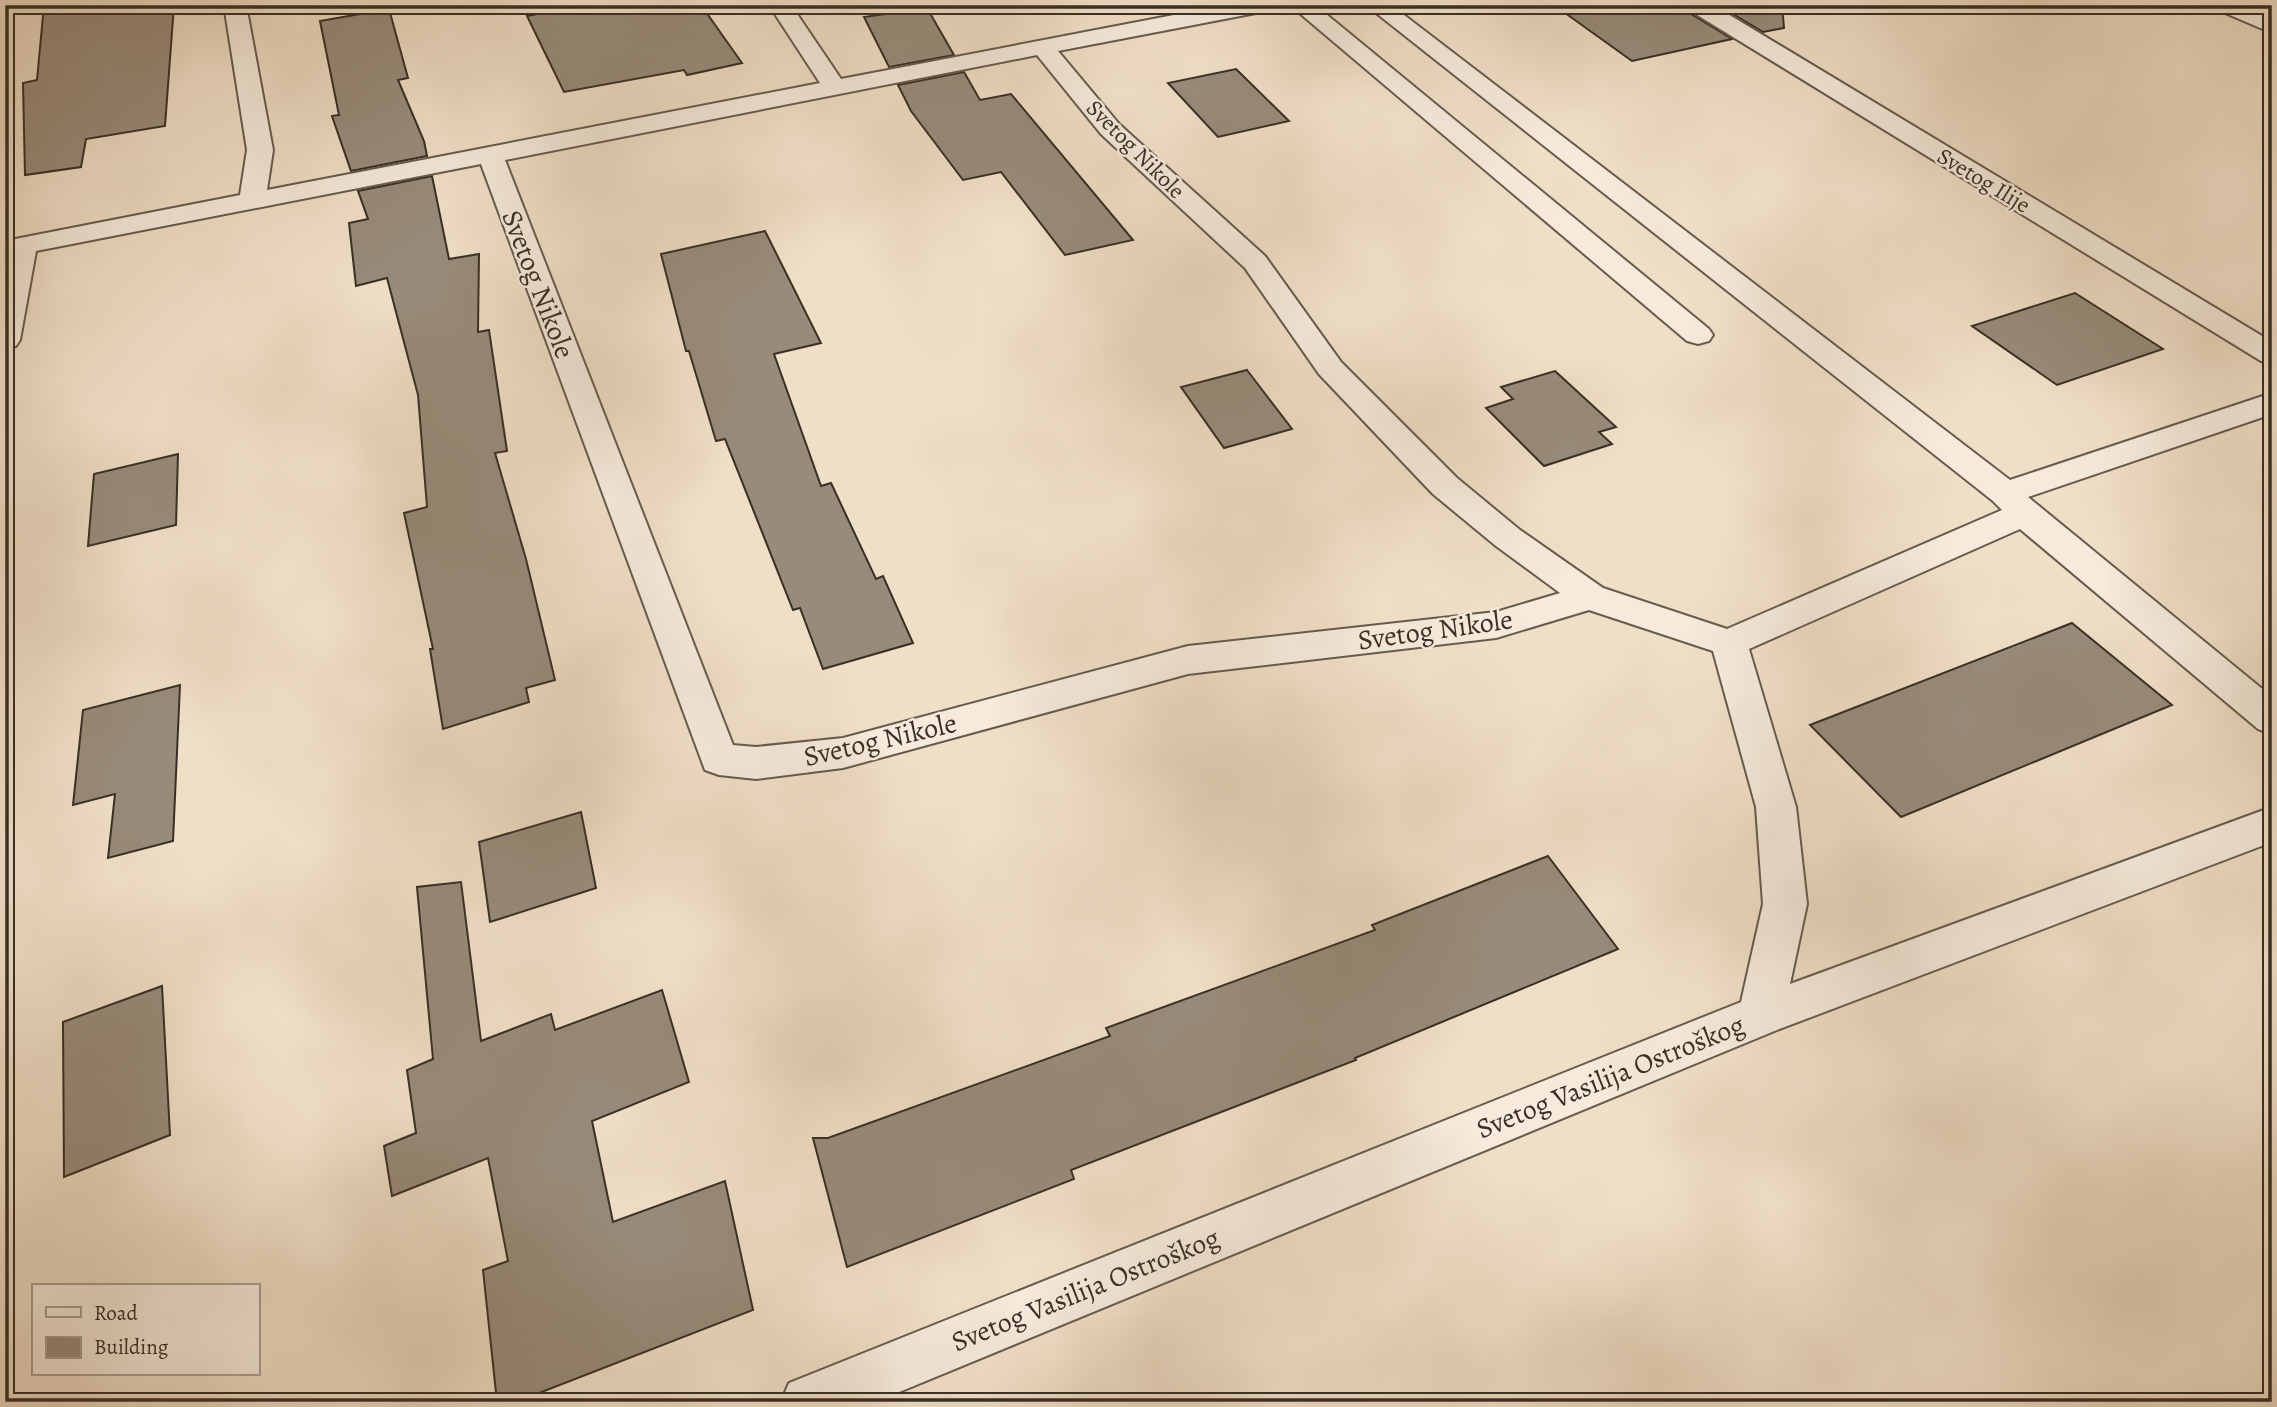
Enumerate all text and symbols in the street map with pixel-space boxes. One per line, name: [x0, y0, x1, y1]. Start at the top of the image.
street label: Svetog Nikole: [1079, 93, 1192, 206]
street label: Svetog Ilije: [1931, 140, 2036, 220]
street label: Svetog Nikole: [492, 205, 584, 364]
street label: Svetog Nikole: [1355, 600, 1515, 660]
street label: Svetog Nikole: [800, 704, 961, 776]
street label: Svetog Vasilija Ostroškog: [1471, 1006, 1750, 1148]
street label: Svetog Vasilija Ostroškog: [946, 1219, 1225, 1361]
legend: [32, 1284, 259, 1376]
text: Road: [94, 1299, 138, 1327]
text: Building: [94, 1333, 169, 1361]

